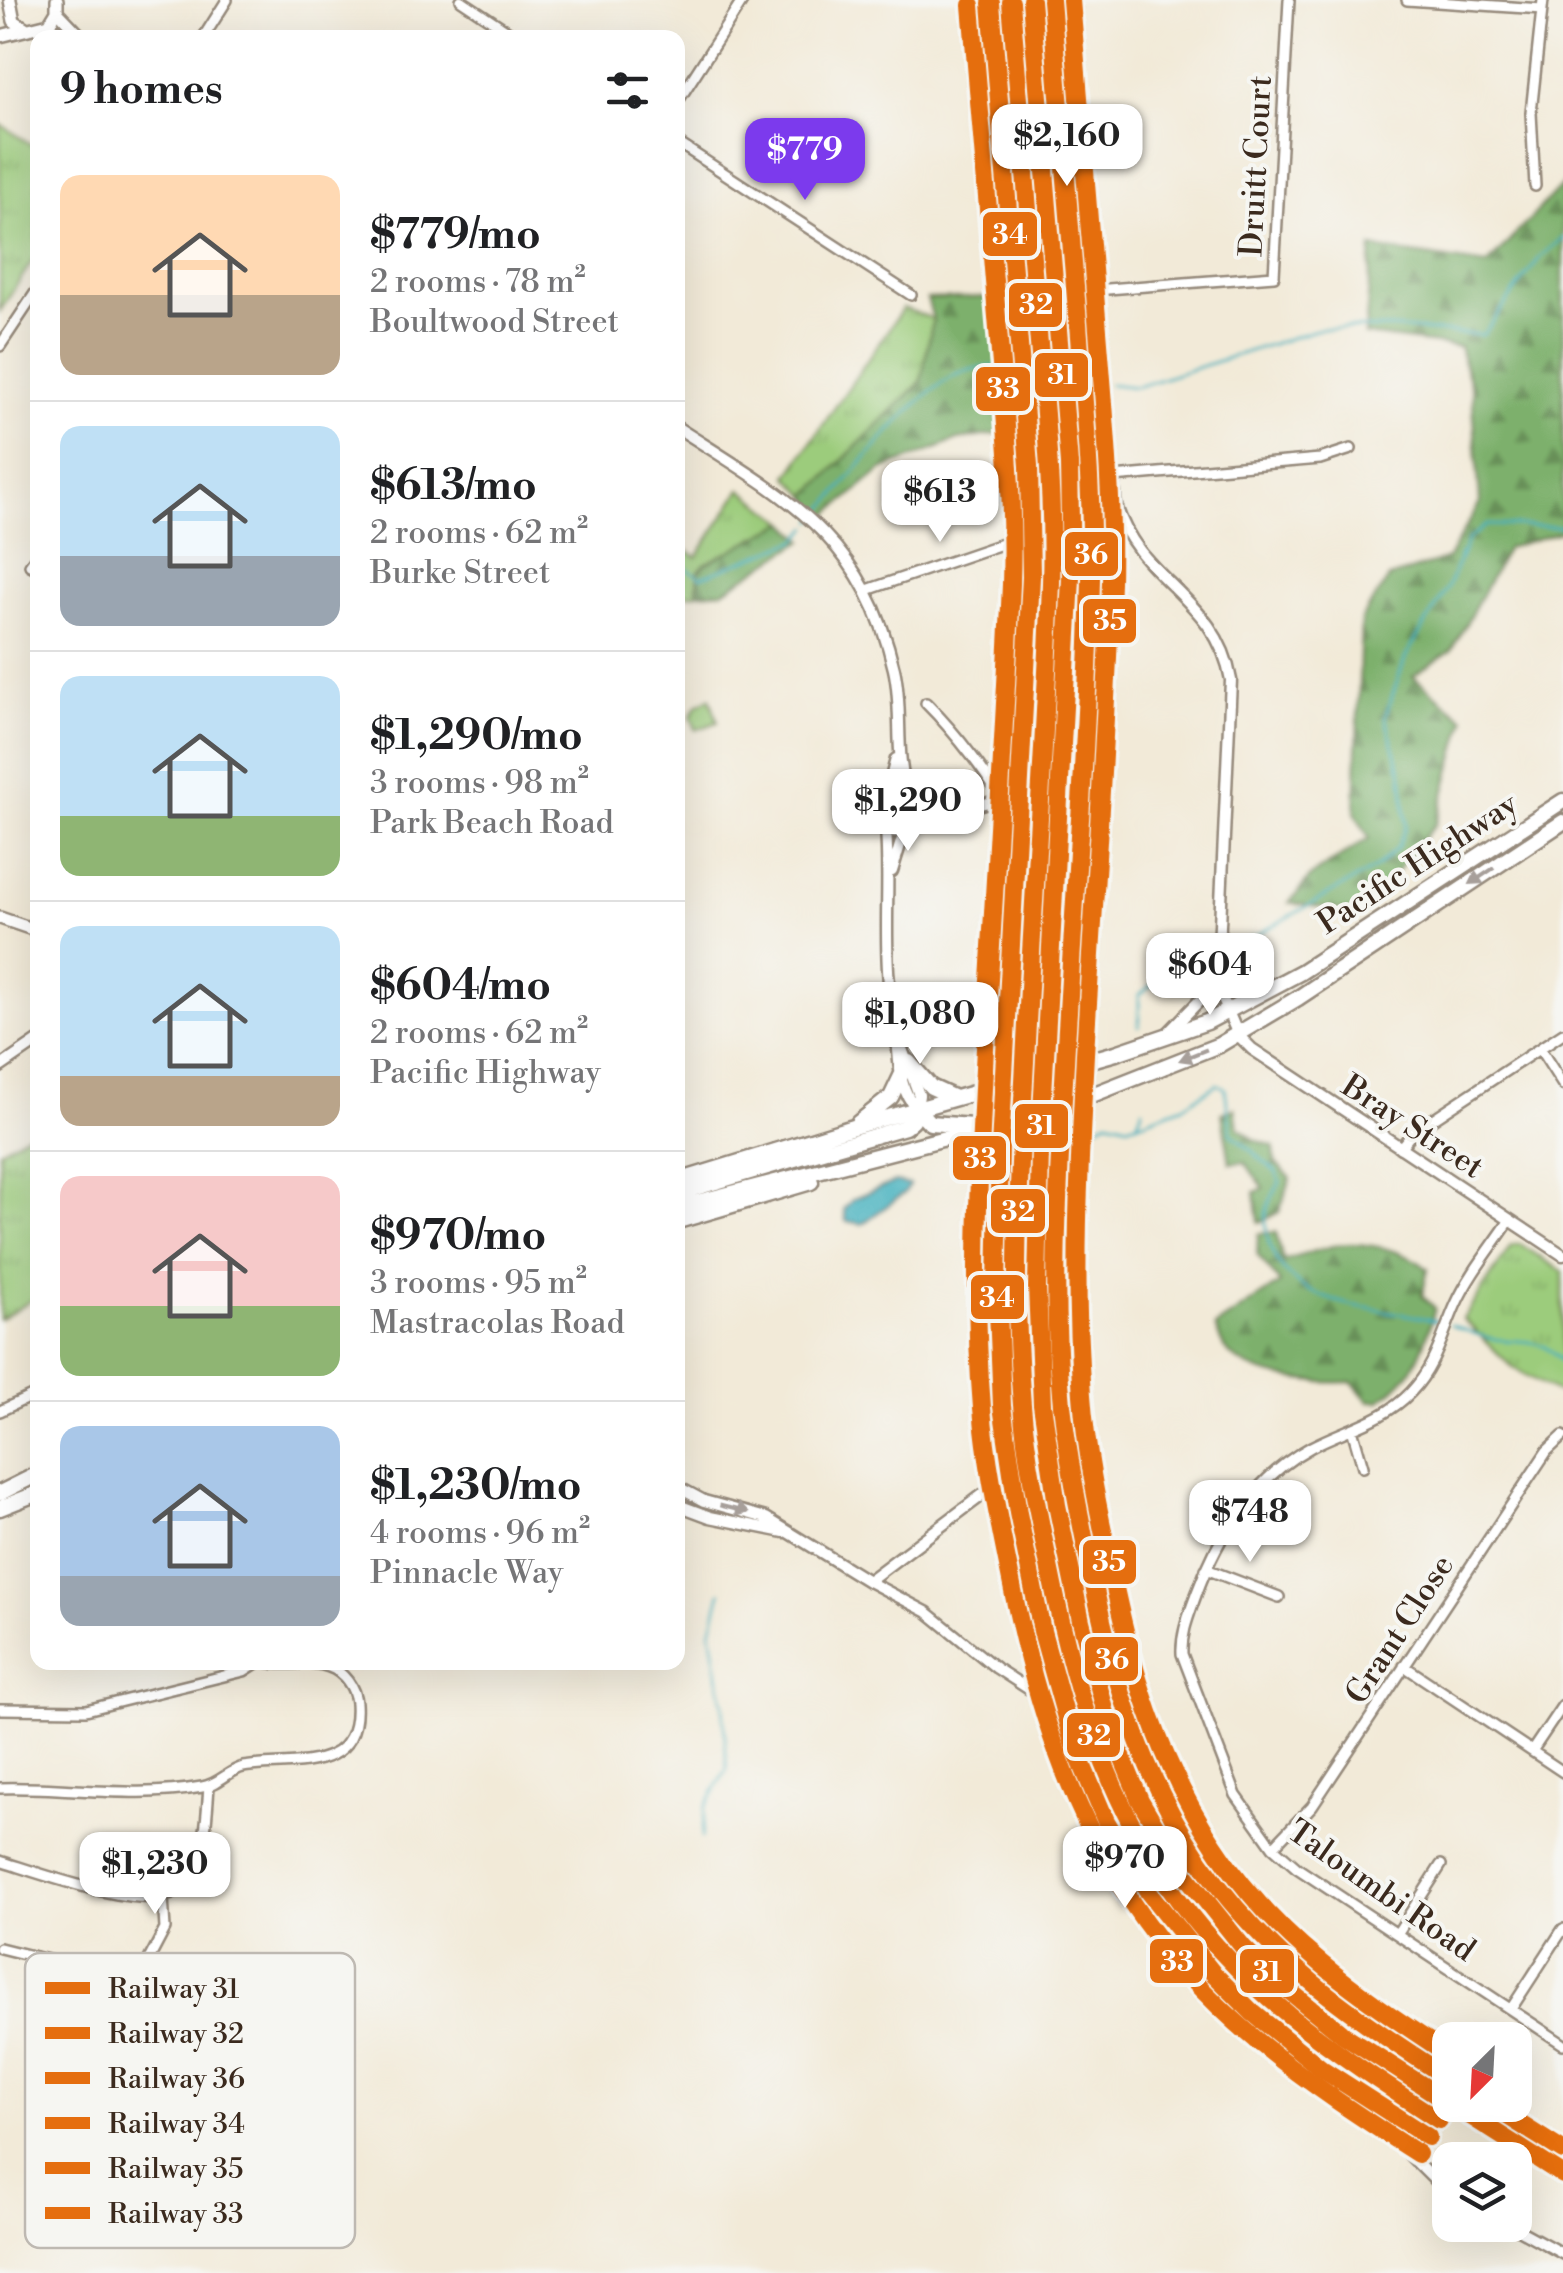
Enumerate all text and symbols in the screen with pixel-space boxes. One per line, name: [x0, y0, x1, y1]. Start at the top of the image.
icon: filters: [600, 63, 655, 118]
text: 9 homes: [60, 64, 223, 117]
street label: Druitt Court: [1231, 74, 1281, 258]
pin: $2,160: [986, 104, 1148, 189]
text: $2,160: [1014, 116, 1120, 156]
pin: $779: [746, 118, 864, 203]
text: $779: [767, 130, 843, 170]
text: $779/mo: [370, 209, 541, 262]
line badge: 34: [981, 210, 1039, 258]
icon: home: [140, 215, 260, 335]
text: 34: [992, 218, 1028, 253]
text: 2 rooms · 78 m²: [370, 262, 586, 302]
line badge: 32: [1007, 281, 1064, 329]
text: 32: [1019, 288, 1053, 323]
text: Boultwood Street: [370, 302, 619, 342]
line badge: 31: [1033, 351, 1090, 399]
text: 31: [1047, 358, 1077, 393]
line badge: 33: [974, 365, 1032, 413]
text: 33: [986, 372, 1020, 407]
text: $613/mo: [370, 460, 537, 513]
pin: $613: [881, 460, 999, 545]
icon: home: [140, 466, 260, 586]
text: $613: [904, 472, 976, 512]
text: 2 rooms · 62 m²: [370, 513, 588, 553]
line badge: 36: [1063, 530, 1120, 578]
text: 36: [1074, 538, 1108, 573]
text: Burke Street: [370, 553, 550, 593]
line badge: 35: [1081, 597, 1138, 645]
text: 35: [1093, 604, 1127, 639]
text: $1,290/mo: [370, 710, 583, 763]
icon: home: [140, 716, 260, 836]
text: 3 rooms · 98 m²: [370, 763, 589, 803]
pin: $1,290: [827, 769, 989, 854]
text: $1,290: [854, 781, 962, 821]
street label: Pacific Highway: [1310, 784, 1526, 943]
text: Park Beach Road: [370, 803, 614, 843]
one-way arrow: [1468, 867, 1495, 885]
pin: $604: [1151, 933, 1269, 1018]
text: $604: [1168, 945, 1252, 985]
text: $604/mo: [370, 960, 551, 1013]
icon: home: [140, 966, 260, 1086]
pin: $1,080: [839, 982, 1001, 1067]
text: $1,080: [864, 994, 976, 1034]
text: 2 rooms · 62 m²: [370, 1013, 588, 1053]
one-way arrow: [1178, 1048, 1208, 1064]
text: Pacific Highway: [370, 1053, 601, 1093]
street label: Bray Street: [1333, 1066, 1491, 1188]
line badge: 31: [1013, 1102, 1070, 1150]
text: 31: [1026, 1109, 1056, 1144]
line badge: 33: [951, 1134, 1008, 1182]
text: 33: [963, 1142, 997, 1177]
line badge: 32: [989, 1187, 1047, 1235]
text: 32: [1001, 1195, 1035, 1230]
text: $970/mo: [370, 1210, 546, 1263]
icon: home: [140, 1216, 260, 1336]
text: 3 rooms · 95 m²: [370, 1263, 587, 1303]
line badge: 34: [969, 1273, 1026, 1321]
text: 34: [979, 1281, 1015, 1316]
text: Mastracolas Road: [370, 1303, 625, 1343]
text: $1,230/mo: [370, 1460, 582, 1513]
icon: home: [140, 1466, 260, 1586]
pin: $748: [1191, 1480, 1309, 1565]
text: $748: [1211, 1492, 1289, 1532]
one-way arrow: [719, 1501, 750, 1517]
text: 4 rooms · 96 m²: [370, 1513, 590, 1553]
line badge: 35: [1081, 1538, 1138, 1586]
text: 35: [1092, 1545, 1126, 1580]
street label: Grant Close: [1337, 1547, 1463, 1712]
text: Pinnacle Way: [370, 1553, 563, 1593]
line badge: 36: [1083, 1635, 1140, 1683]
text: 36: [1095, 1643, 1129, 1678]
line badge: 32: [1065, 1711, 1122, 1759]
text: 32: [1077, 1719, 1111, 1754]
street label: Taloumbi Road: [1280, 1811, 1483, 1970]
pin: $970: [1066, 1826, 1184, 1911]
pin: $1,230: [74, 1832, 236, 1917]
text: $970: [1085, 1838, 1165, 1878]
text: $1,230: [101, 1844, 209, 1884]
line badge: 33: [1148, 1937, 1205, 1985]
text: 33: [1160, 1945, 1194, 1980]
line badge: 31: [1238, 1947, 1296, 1995]
legend: [25, 1953, 355, 2248]
text: 31: [1252, 1955, 1282, 1990]
text: Railway 31: [108, 1972, 239, 2007]
text: Railway 32: [108, 2017, 244, 2052]
north arrow: [1432, 2022, 1532, 2122]
map controls: [1432, 2022, 1532, 2242]
text: Railway 36: [108, 2062, 245, 2097]
text: Railway 34: [108, 2107, 245, 2142]
button: layers: [1432, 2142, 1532, 2242]
text: Railway 35: [108, 2152, 243, 2187]
text: Railway 33: [108, 2197, 243, 2232]

